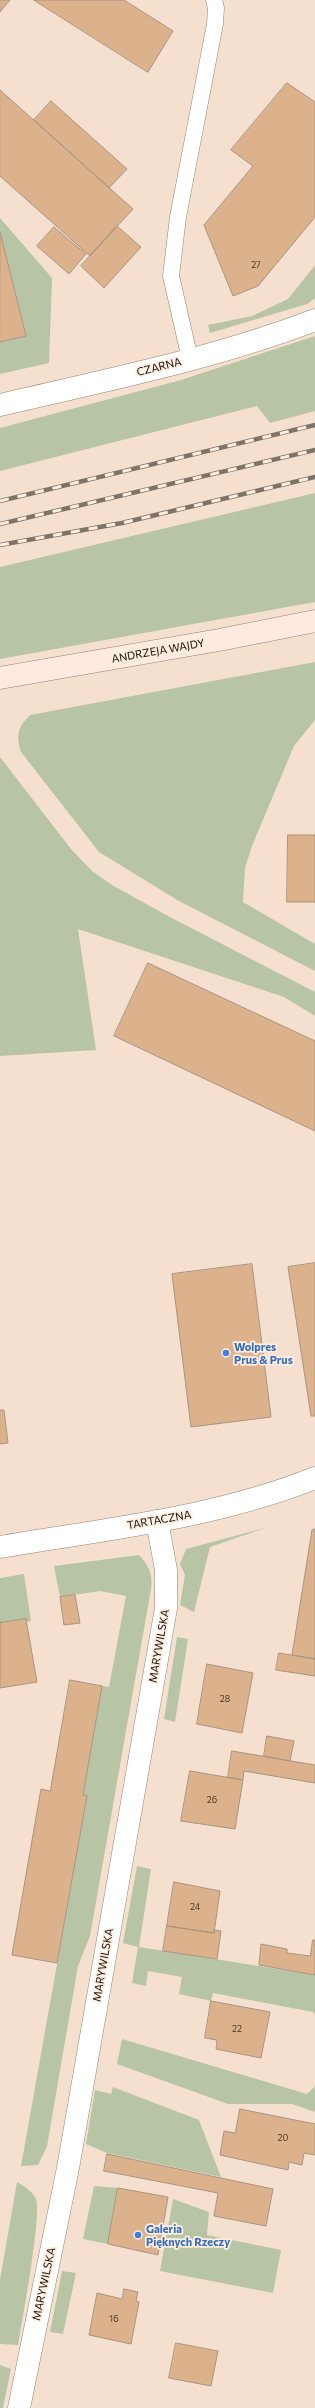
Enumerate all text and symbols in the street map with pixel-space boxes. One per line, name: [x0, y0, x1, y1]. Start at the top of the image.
house number: 27: [251, 260, 261, 270]
street label: CZARNA: [135, 355, 183, 379]
street label: ANDRZEJA WAJDY: [110, 636, 206, 666]
place label: Wolpres Prus & Prus: [234, 1340, 293, 1366]
marker: Wolpres Prus & Prus: [221, 1348, 231, 1358]
street label: TARTACZNA: [126, 1508, 192, 1532]
street label: MARYWILSKA: [146, 1608, 172, 1684]
house number: 28: [220, 1694, 230, 1704]
house number: 26: [207, 1795, 217, 1805]
house number: 24: [190, 1902, 200, 1912]
street label: MARYWILSKA: [90, 1927, 116, 2003]
house number: 22: [232, 2024, 242, 2034]
house number: 20: [278, 2133, 288, 2143]
place label: Galeria Pięknych Rzeczy: [146, 2222, 230, 2248]
marker: Galeria Pięknych Rzeczy: [133, 2230, 143, 2240]
street label: MARYWILSKA: [30, 2246, 58, 2322]
house number: 16: [109, 2314, 119, 2324]

